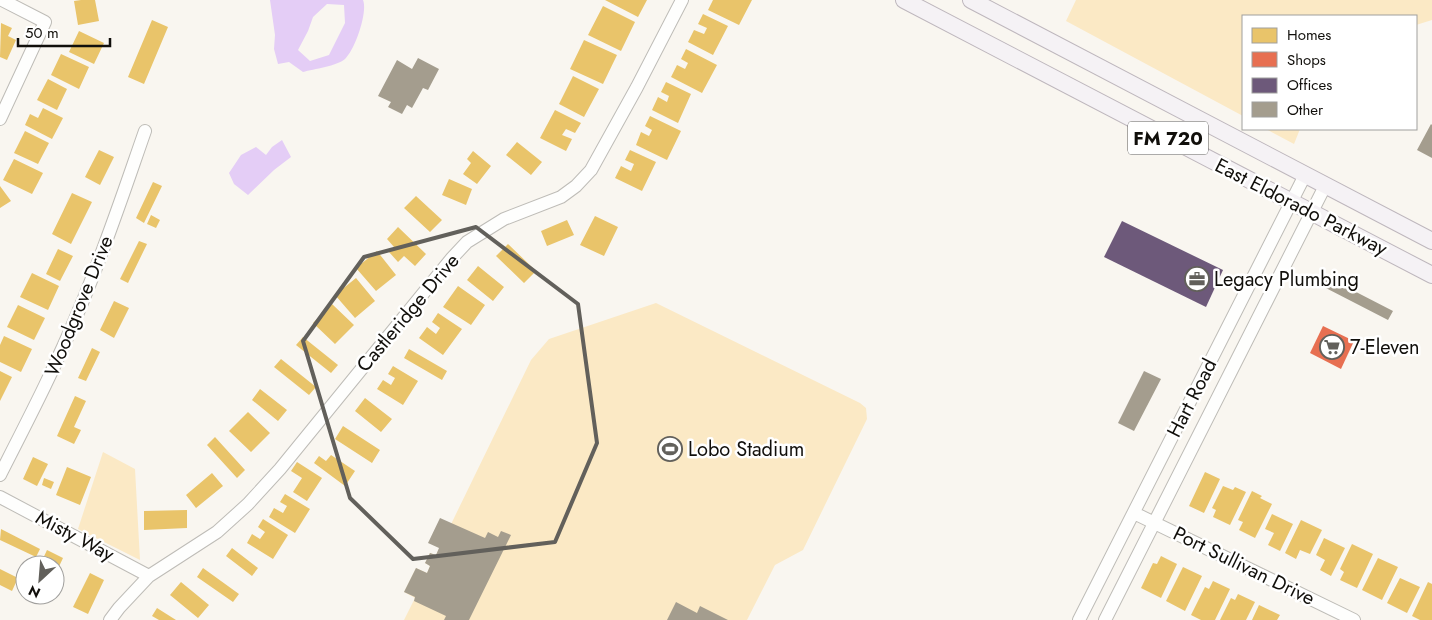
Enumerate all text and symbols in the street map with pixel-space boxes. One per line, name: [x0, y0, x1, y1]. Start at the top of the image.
scale bar: [18, 15, 110, 47]
legend: [1242, 15, 1417, 130]
text: 50 m: [25, 22, 59, 44]
text: Homes: [1287, 24, 1331, 46]
text: Shops: [1287, 49, 1326, 71]
text: Offices: [1287, 74, 1332, 96]
text: Other: [1287, 99, 1324, 121]
road number: FM 720: [1128, 122, 1208, 154]
street label: East Eldorado Parkway: [1210, 151, 1392, 263]
street label: Woodgrove Drive: [38, 231, 120, 381]
street label: Castleridge Drive: [350, 247, 466, 379]
place label: Legacy Plumbing: [1214, 265, 1359, 294]
office icon: Legacy Plumbing: [1184, 266, 1210, 292]
place label: 7-Eleven: [1350, 333, 1420, 362]
supermarket icon: 7-Eleven: [1319, 334, 1345, 360]
street label: Hart Road: [1160, 354, 1224, 442]
place label: Lobo Stadium: [688, 435, 804, 464]
sports icon: Lobo Stadium: [657, 436, 683, 462]
street label: Misty Way: [31, 503, 120, 569]
street label: Port Sullivan Drive: [1168, 519, 1320, 613]
north arrow: [15, 555, 65, 605]
text: N: [25, 580, 44, 603]

